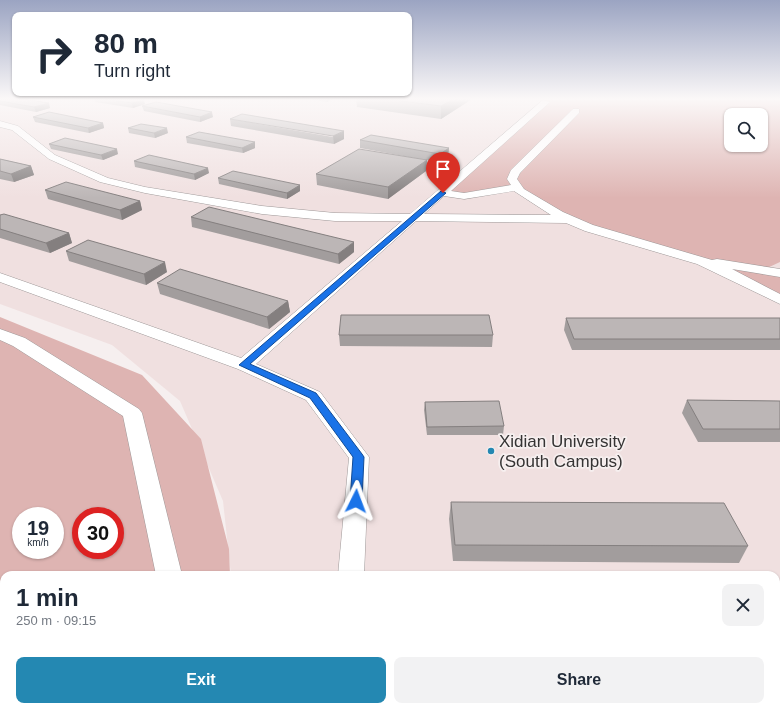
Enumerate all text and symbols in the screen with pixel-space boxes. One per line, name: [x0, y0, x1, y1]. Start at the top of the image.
icon: right: [28, 28, 80, 80]
text: 80 m: [94, 28, 158, 59]
text: Turn right: [94, 61, 170, 81]
map controls: [724, 108, 768, 152]
button: search: [724, 108, 768, 152]
pin: [426, 152, 460, 193]
icon: arrive: [432, 158, 454, 180]
place label: Xidian University (South Campus): [499, 432, 626, 471]
marker: Xidian University (South Campus): [486, 446, 496, 456]
position arrow: [335, 480, 377, 522]
speed limit sign: 30: [72, 507, 124, 559]
text: 19: [27, 517, 49, 539]
text: km/h: [27, 537, 49, 548]
text: 1 min: [16, 584, 79, 611]
button: close: [722, 584, 764, 626]
text: 250 m · 09:15: [16, 613, 96, 628]
button: Exit: [16, 657, 386, 703]
button: Share: [394, 657, 764, 703]

